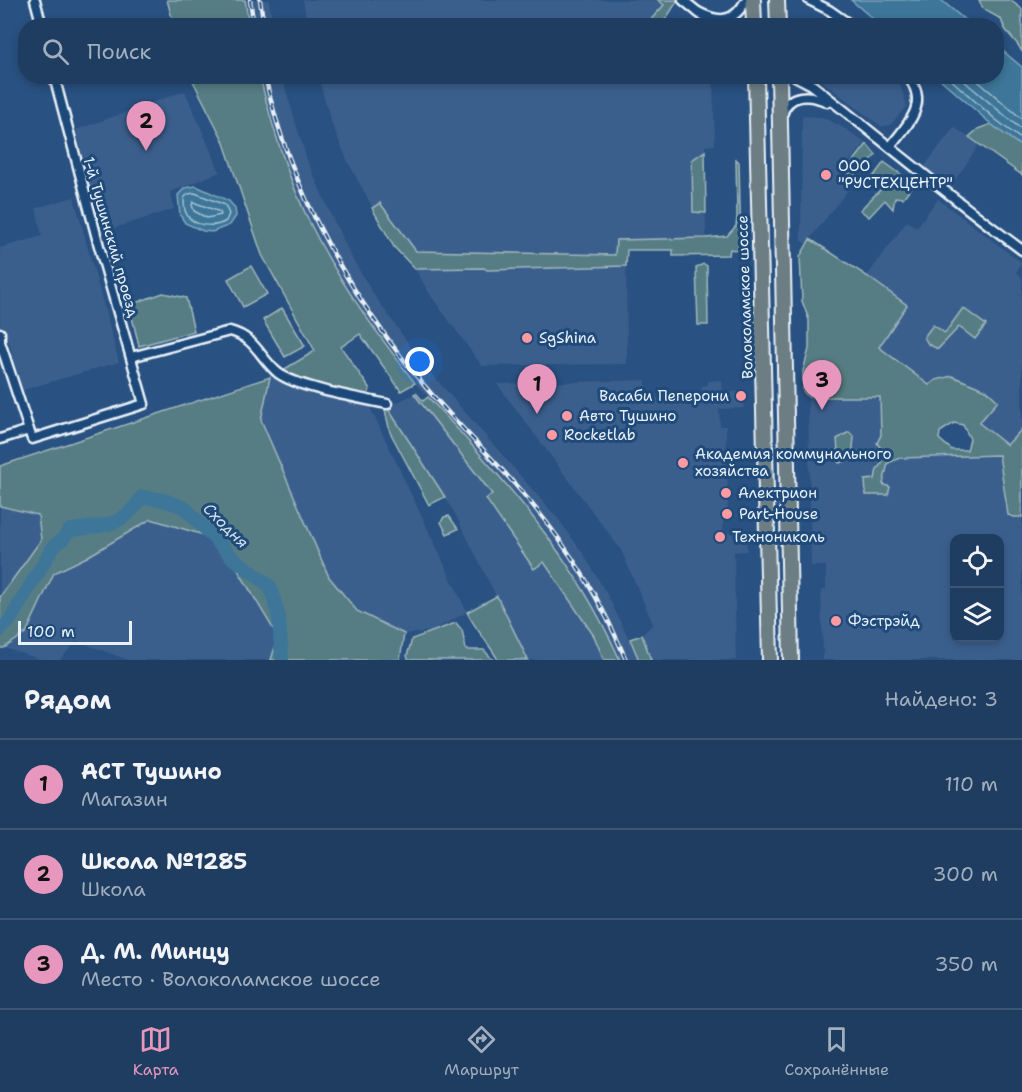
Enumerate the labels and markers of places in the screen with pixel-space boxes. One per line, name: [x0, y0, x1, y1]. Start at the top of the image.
pin: 2: [126, 102, 166, 151]
place label: ООО "РУСТЕХЦЕНТР": [838, 156, 953, 193]
marker: ООО "РУСТЕХЦЕНТР": [819, 168, 833, 182]
place label: SgShina: [539, 328, 597, 348]
marker: SgShina: [520, 331, 534, 345]
pin: 3: [802, 360, 842, 410]
pin: 1: [518, 364, 556, 414]
place label: Васаби Пеперони: [599, 386, 729, 406]
marker: Васаби Пеперони: [734, 389, 748, 403]
place label: Авто Тушино: [579, 406, 676, 426]
marker: Авто Тушино: [560, 409, 574, 423]
place label: Rocketlab: [564, 425, 636, 445]
marker: Rocketlab: [545, 428, 559, 442]
place label: Академия коммунального хозяйства: [695, 444, 891, 481]
marker: Академия коммунального хозяйства: [676, 456, 690, 470]
place label: Алектрион: [738, 483, 817, 503]
marker: Алектрион: [719, 486, 733, 500]
place label: Part-House: [739, 504, 818, 524]
marker: Part-House: [720, 507, 734, 521]
place label: Технониколь: [732, 527, 825, 547]
marker: Технониколь: [713, 530, 727, 544]
place label: Фэстрэйд: [848, 611, 920, 631]
marker: Фэстрэйд: [829, 614, 843, 628]

